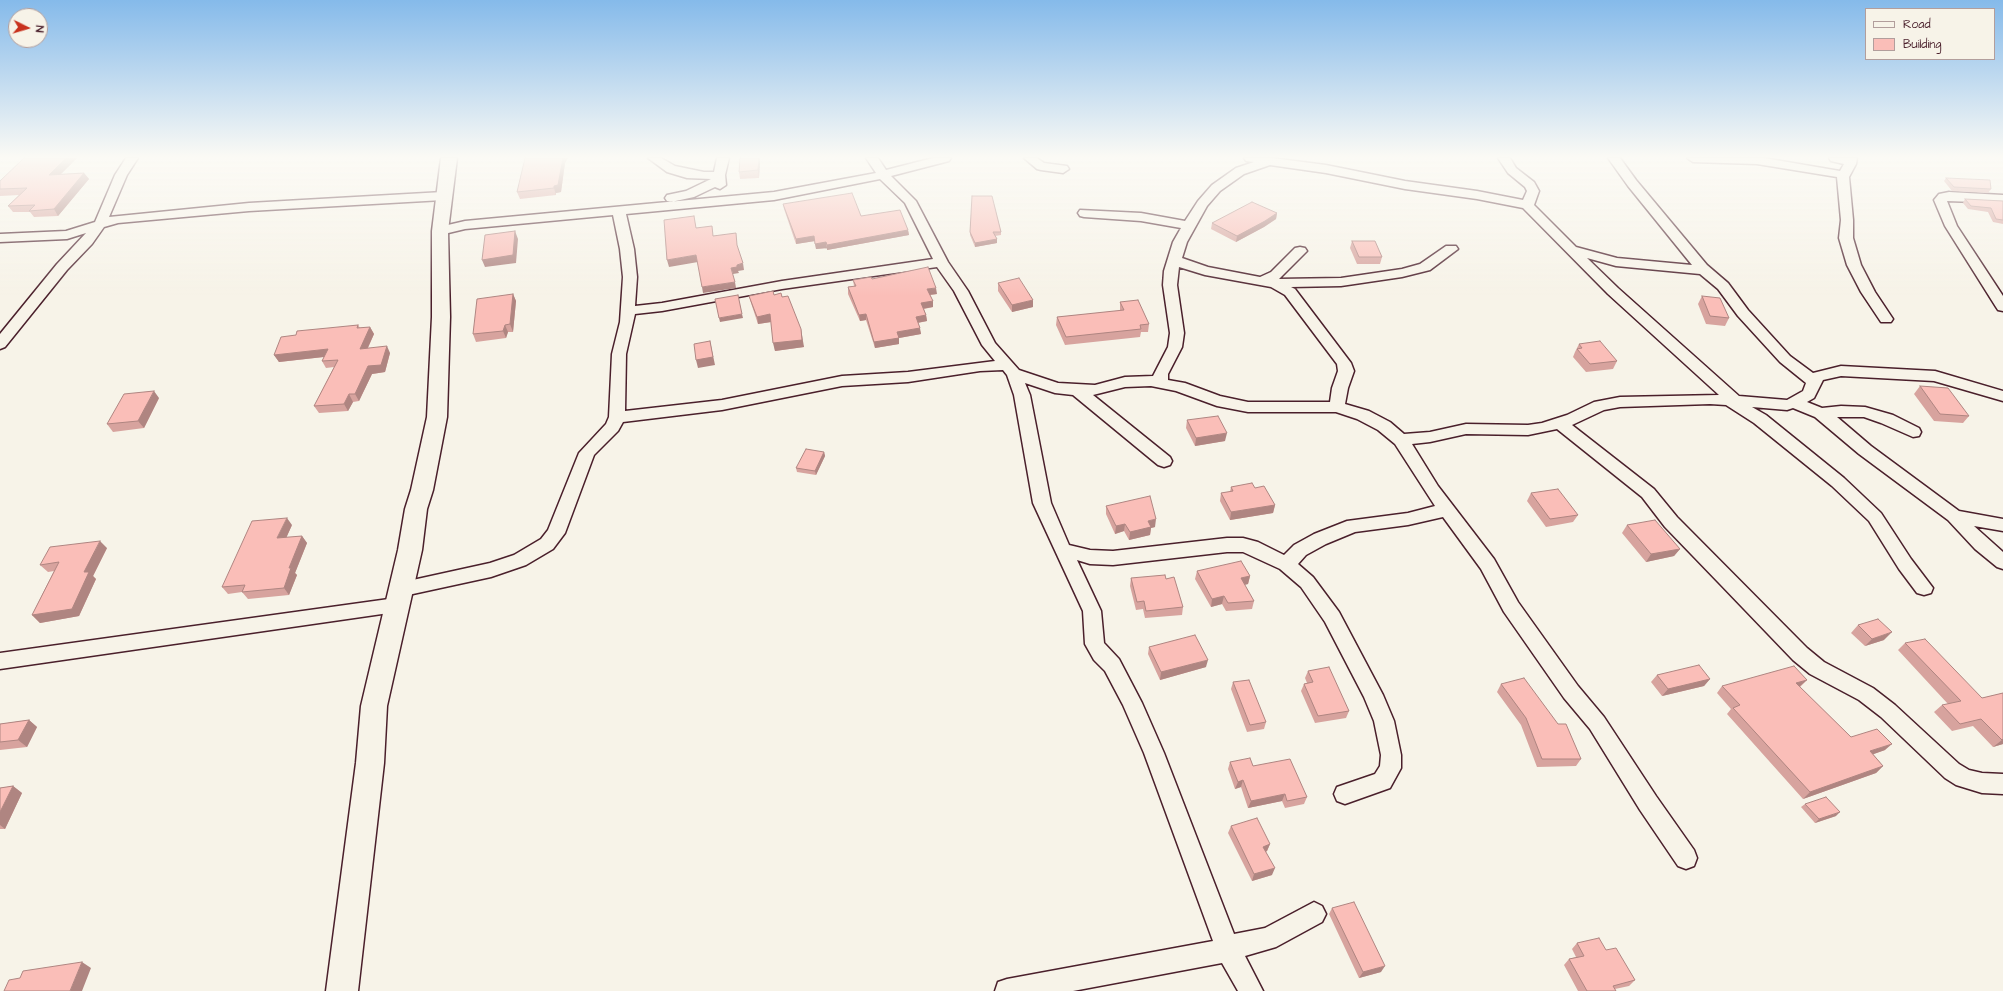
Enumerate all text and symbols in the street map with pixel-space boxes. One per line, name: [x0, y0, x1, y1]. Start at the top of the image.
north arrow: [8, 8, 48, 48]
legend: [1865, 8, 1995, 60]
text: Road: [1903, 16, 1931, 33]
text: N: [32, 25, 47, 33]
text: Building: [1903, 36, 1941, 53]

